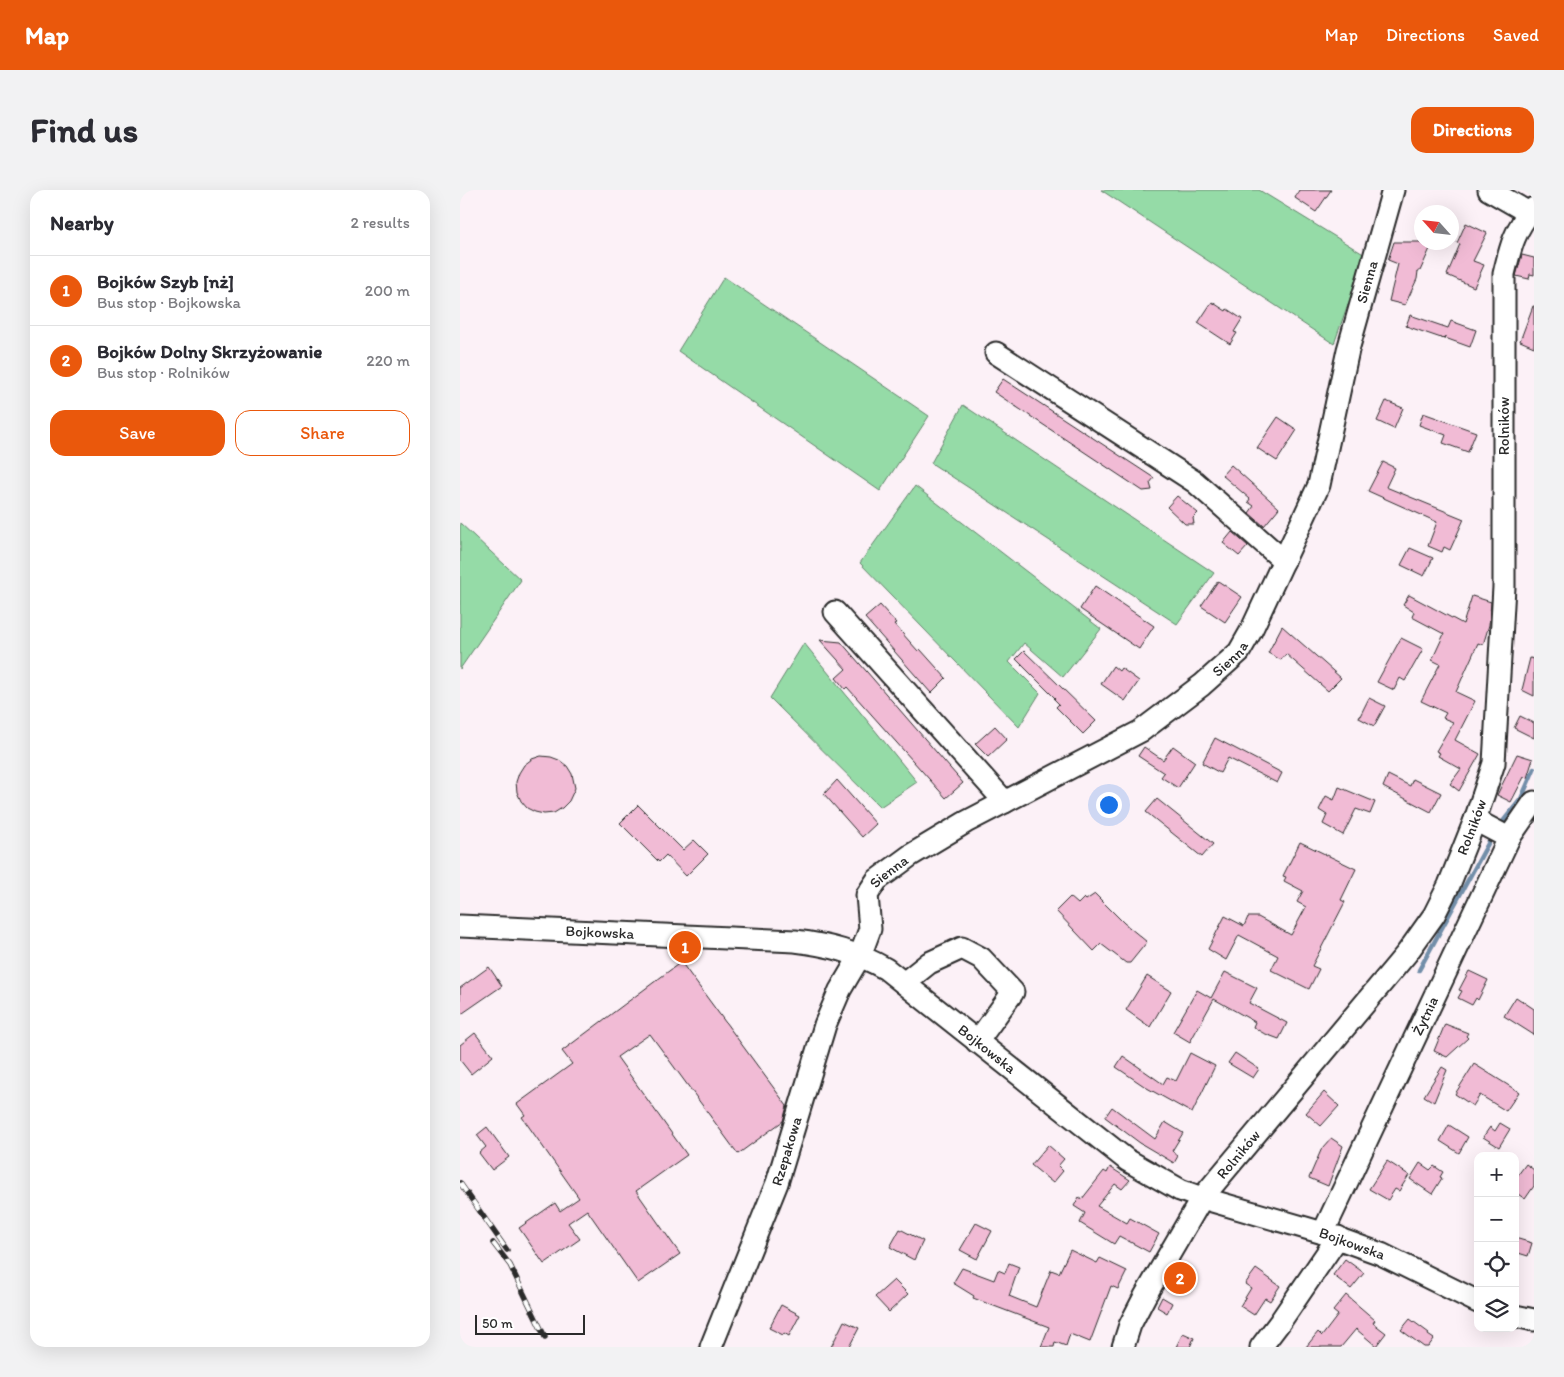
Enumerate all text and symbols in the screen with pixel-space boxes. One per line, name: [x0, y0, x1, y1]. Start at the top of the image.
text: Map: [25, 21, 69, 50]
text: Map: [1325, 24, 1358, 46]
text: Directions: [1386, 24, 1465, 46]
text: Saved: [1493, 24, 1539, 46]
button: Directions: [1411, 107, 1534, 153]
text: Find us: [30, 109, 138, 151]
north arrow: [1414, 205, 1459, 250]
text: Nearby: [50, 210, 114, 235]
text: 2 results: [350, 213, 410, 232]
street label: Sienna: [1353, 258, 1382, 305]
text: Bojków Szyb [nż]: [97, 270, 234, 293]
text: 1: [62, 281, 70, 300]
text: 200 m: [365, 281, 410, 300]
text: Bus stop · Bojkowska: [97, 293, 241, 312]
text: Bojków Dolny Skrzyżowanie: [97, 340, 322, 363]
text: 2: [62, 351, 70, 370]
text: 220 m: [366, 351, 410, 370]
text: Bus stop · Rolników: [97, 363, 230, 382]
street label: Rolników: [1495, 397, 1513, 455]
button: Save: [50, 410, 225, 456]
button: Share: [235, 410, 410, 456]
street label: Sienna: [1209, 638, 1252, 681]
your location: [1096, 792, 1122, 818]
street label: Rolników: [1453, 797, 1490, 858]
street label: Sienna: [865, 851, 912, 891]
street label: Bojkowska: [565, 922, 635, 943]
pin: 1: [669, 928, 701, 966]
street label: Żytnia: [1408, 993, 1442, 1038]
street label: Bojkowska: [954, 1021, 1020, 1078]
street label: Rzepakowa: [768, 1114, 806, 1188]
street label: Rolników: [1213, 1126, 1264, 1183]
map controls: [1474, 1152, 1519, 1332]
button: +: [1474, 1152, 1519, 1197]
button: −: [1474, 1197, 1519, 1242]
street label: Bojkowska: [1317, 1223, 1388, 1264]
button: locate: [1474, 1242, 1519, 1287]
pin: 2: [1164, 1259, 1196, 1297]
button: layers: [1474, 1287, 1519, 1332]
scale bar: [475, 1312, 585, 1335]
text: 50 m: [482, 1315, 513, 1332]

